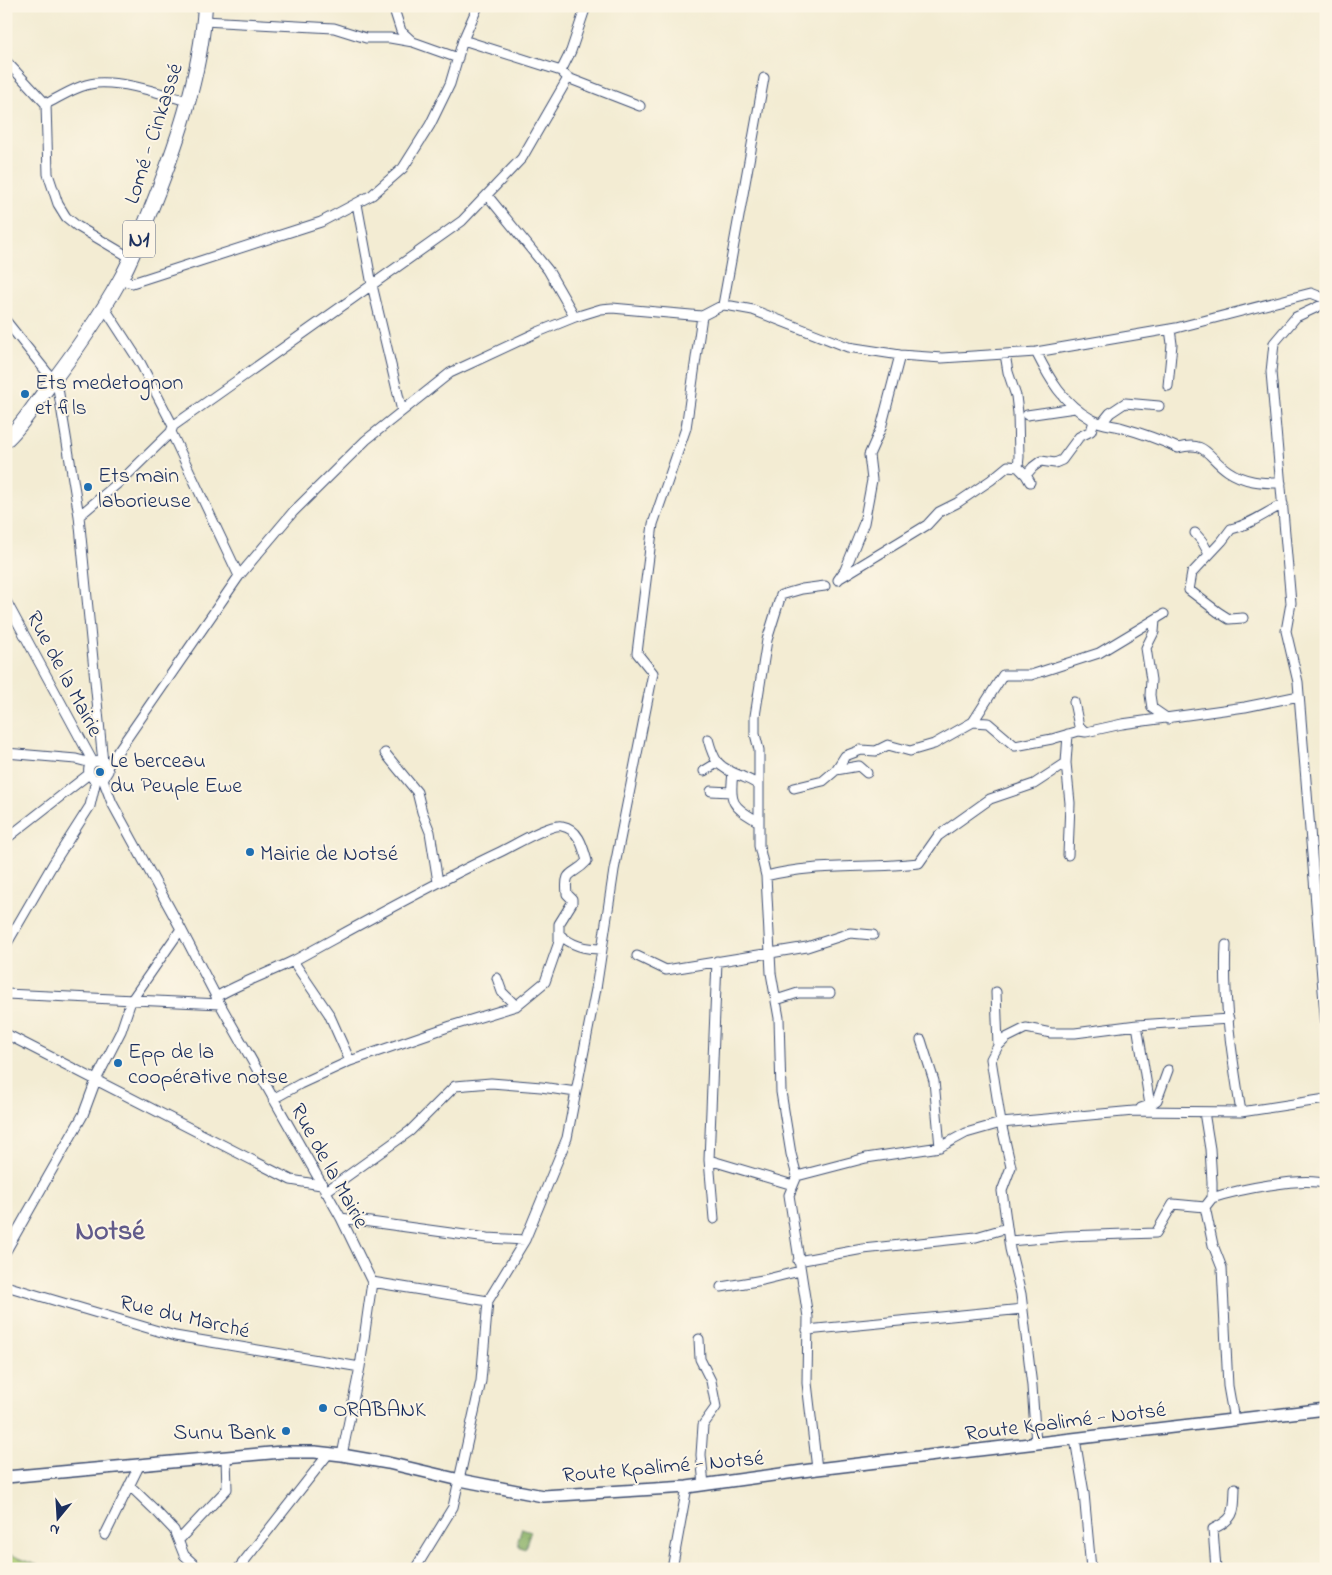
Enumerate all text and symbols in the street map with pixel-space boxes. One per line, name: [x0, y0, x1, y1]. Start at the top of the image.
street label: Lomé - Cinkassé: [117, 59, 193, 208]
road number: N1: [123, 220, 155, 258]
place label: Ets medetognon et fils: [35, 368, 183, 425]
marker: Ets medetognon et fils: [19, 388, 31, 400]
place label: Ets main laborieuse: [98, 461, 191, 518]
marker: Ets main laborieuse: [82, 481, 94, 493]
street label: Rue de la Mairie: [17, 606, 110, 743]
place label: Le berceau du Peuple Ewe: [110, 746, 242, 803]
marker: Le berceau du Peuple Ewe: [94, 766, 106, 778]
place label: Mairie de Notsé: [260, 839, 398, 871]
marker: Mairie de Notsé: [244, 846, 256, 858]
place label: Epp de la coopérative notse: [128, 1037, 288, 1094]
marker: Epp de la coopérative notse: [112, 1057, 124, 1069]
street label: Rue de la Mairie: [281, 1098, 376, 1235]
district label: Notsé: [75, 1212, 146, 1253]
street label: Rue du Marché: [116, 1287, 253, 1348]
place label: ORABANK: [333, 1395, 426, 1427]
street label: Route Kpalimé - Notsé: [963, 1395, 1168, 1451]
marker: ORABANK: [317, 1402, 329, 1414]
place label: Sunu Bank: [173, 1418, 276, 1450]
marker: Sunu Bank: [280, 1425, 292, 1437]
street label: Route Kpalimé - Notsé: [561, 1443, 765, 1493]
north arrow: [32, 1492, 82, 1542]
text: N: [47, 1517, 62, 1540]

